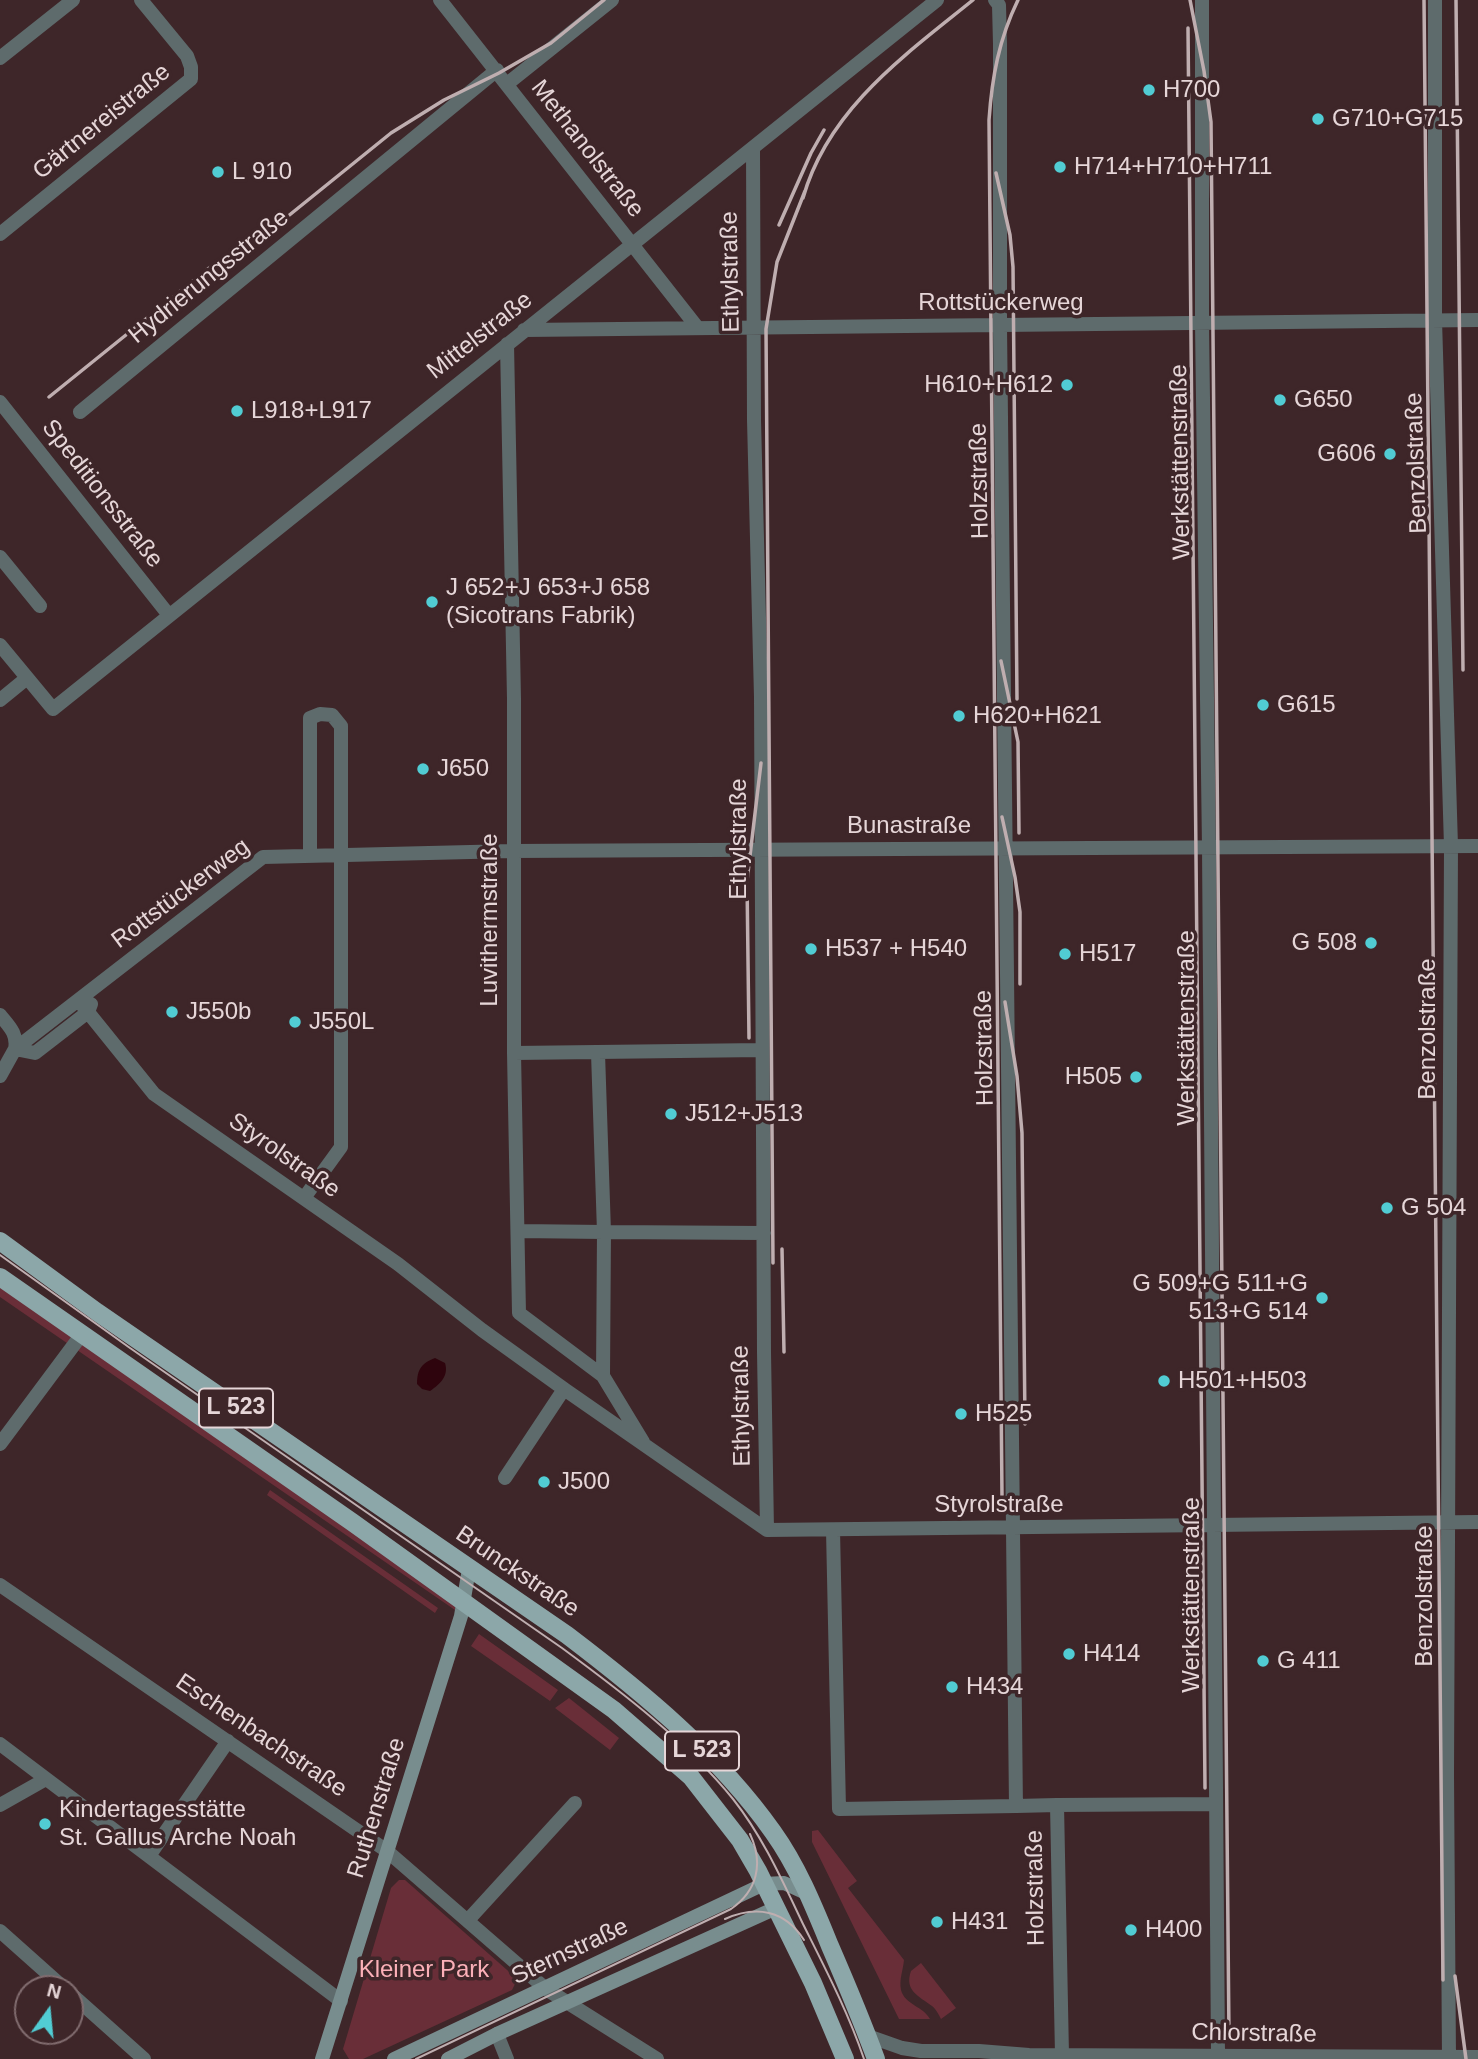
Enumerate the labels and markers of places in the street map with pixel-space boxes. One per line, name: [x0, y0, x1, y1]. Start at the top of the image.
place label: H700: [1163, 76, 1220, 104]
marker: H700: [1141, 82, 1157, 98]
place label: G710+G715: [1332, 105, 1463, 133]
marker: G710+G715: [1310, 111, 1326, 127]
place label: H714+H710+H711: [1074, 153, 1272, 181]
place label: L 910: [232, 158, 292, 186]
marker: H714+H710+H711: [1052, 159, 1068, 175]
marker: L 910: [210, 164, 226, 180]
place label: H610+H612: [924, 371, 1053, 399]
marker: H610+H612: [1059, 377, 1075, 393]
place label: G650: [1294, 386, 1353, 414]
marker: G650: [1272, 392, 1288, 408]
place label: L918+L917: [251, 397, 372, 425]
marker: L918+L917: [229, 403, 245, 419]
place label: G606: [1317, 440, 1376, 468]
marker: G606: [1382, 446, 1398, 462]
place label: J 652+J 653+J 658 (Sicotrans Fabrik): [446, 574, 650, 630]
marker: J 652+J 653+J 658 (Sicotrans Fabrik): [424, 594, 440, 610]
place label: G615: [1277, 691, 1336, 719]
marker: G615: [1255, 697, 1271, 713]
place label: H620+H621: [973, 702, 1102, 730]
marker: H620+H621: [951, 708, 967, 724]
place label: J650: [437, 755, 489, 783]
marker: J650: [415, 761, 431, 777]
place label: G 508: [1292, 929, 1357, 957]
place label: H537 + H540: [825, 935, 967, 963]
marker: G 508: [1363, 935, 1379, 951]
place label: H517: [1079, 940, 1136, 968]
marker: H537 + H540: [803, 941, 819, 957]
marker: H517: [1057, 946, 1073, 962]
place label: J550b: [186, 998, 251, 1026]
marker: J550b: [164, 1004, 180, 1020]
place label: J550L: [309, 1008, 374, 1036]
marker: J550L: [287, 1014, 303, 1030]
place label: H505: [1065, 1063, 1122, 1091]
marker: H505: [1128, 1069, 1144, 1085]
place label: J512+J513: [685, 1100, 803, 1128]
marker: J512+J513: [663, 1106, 679, 1122]
place label: G 504: [1401, 1194, 1466, 1222]
marker: G 504: [1379, 1200, 1395, 1216]
place label: G 509+G 511+G 513+G 514: [1132, 1270, 1308, 1326]
marker: G 509+G 511+G 513+G 514: [1314, 1290, 1330, 1306]
place label: H501+H503: [1178, 1367, 1307, 1395]
marker: H501+H503: [1156, 1373, 1172, 1389]
place label: H525: [975, 1400, 1032, 1428]
marker: H525: [953, 1406, 969, 1422]
place label: J500: [558, 1468, 610, 1496]
marker: J500: [536, 1474, 552, 1490]
place label: H414: [1083, 1640, 1140, 1668]
marker: H414: [1061, 1646, 1077, 1662]
place label: G 411: [1277, 1647, 1341, 1675]
marker: G 411: [1255, 1653, 1271, 1669]
place label: H434: [966, 1673, 1023, 1701]
marker: H434: [944, 1679, 960, 1695]
place label: Kindertagesstätte St. Gallus Arche Noah: [59, 1796, 296, 1852]
marker: Kindertagesstätte St. Gallus Arche Noah: [37, 1816, 53, 1832]
place label: H431: [951, 1908, 1008, 1936]
marker: H431: [929, 1914, 945, 1930]
place label: H400: [1145, 1916, 1202, 1944]
marker: H400: [1123, 1922, 1139, 1938]

